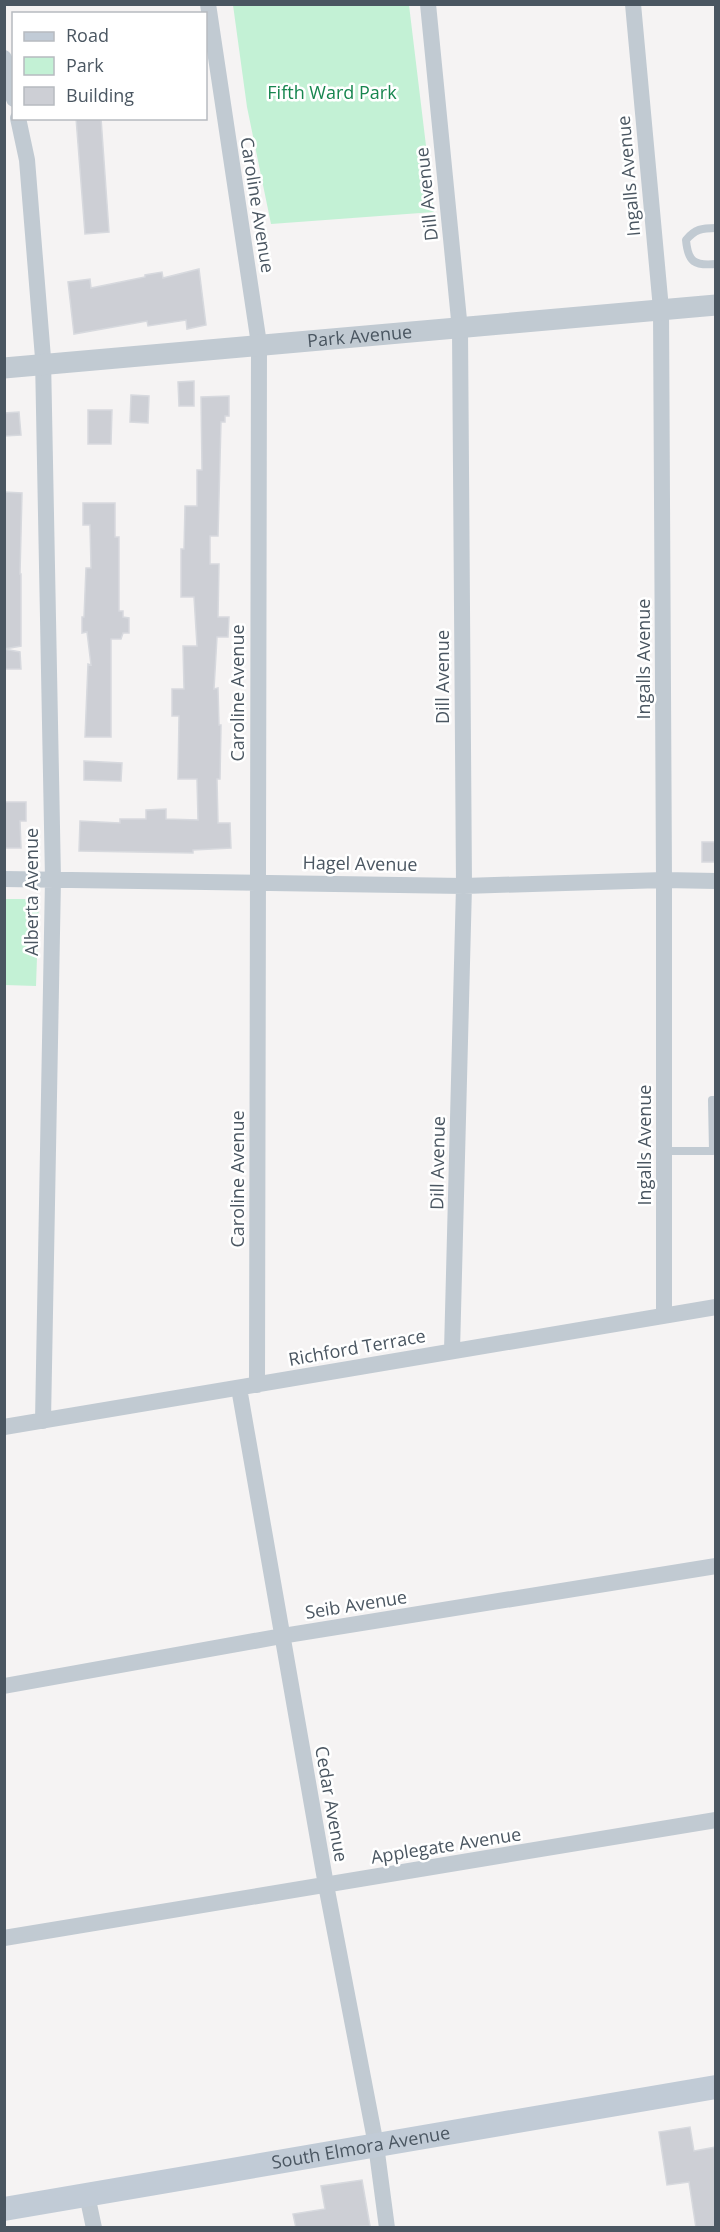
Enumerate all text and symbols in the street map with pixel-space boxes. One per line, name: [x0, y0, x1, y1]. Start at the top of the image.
legend: [12, 12, 207, 120]
text: Road: [66, 23, 109, 47]
text: Park: [66, 53, 104, 77]
park label: Fifth Ward Park: [267, 80, 397, 104]
text: Building: [66, 83, 134, 107]
street label: Ingalls Avenue: [611, 115, 645, 237]
street label: Caroline Avenue: [235, 135, 281, 274]
street label: Dill Avenue: [409, 146, 443, 242]
street label: Park Avenue: [306, 319, 413, 352]
street label: Ingalls Avenue: [631, 599, 655, 719]
street label: Caroline Avenue: [225, 624, 249, 762]
street label: Dill Avenue: [430, 630, 454, 724]
street label: Alberta Avenue: [19, 828, 43, 956]
street label: Hagel Avenue: [302, 850, 418, 876]
street label: Ingalls Avenue: [632, 1085, 656, 1205]
street label: Caroline Avenue: [225, 1110, 249, 1248]
street label: Dill Avenue: [424, 1116, 450, 1210]
street label: Richford Terrace: [286, 1323, 427, 1371]
street label: Seib Avenue: [303, 1584, 409, 1624]
street label: Cedar Avenue: [310, 1744, 354, 1864]
street label: Applegate Avenue: [369, 1821, 523, 1869]
street label: South Elmora Avenue: [270, 2120, 452, 2174]

